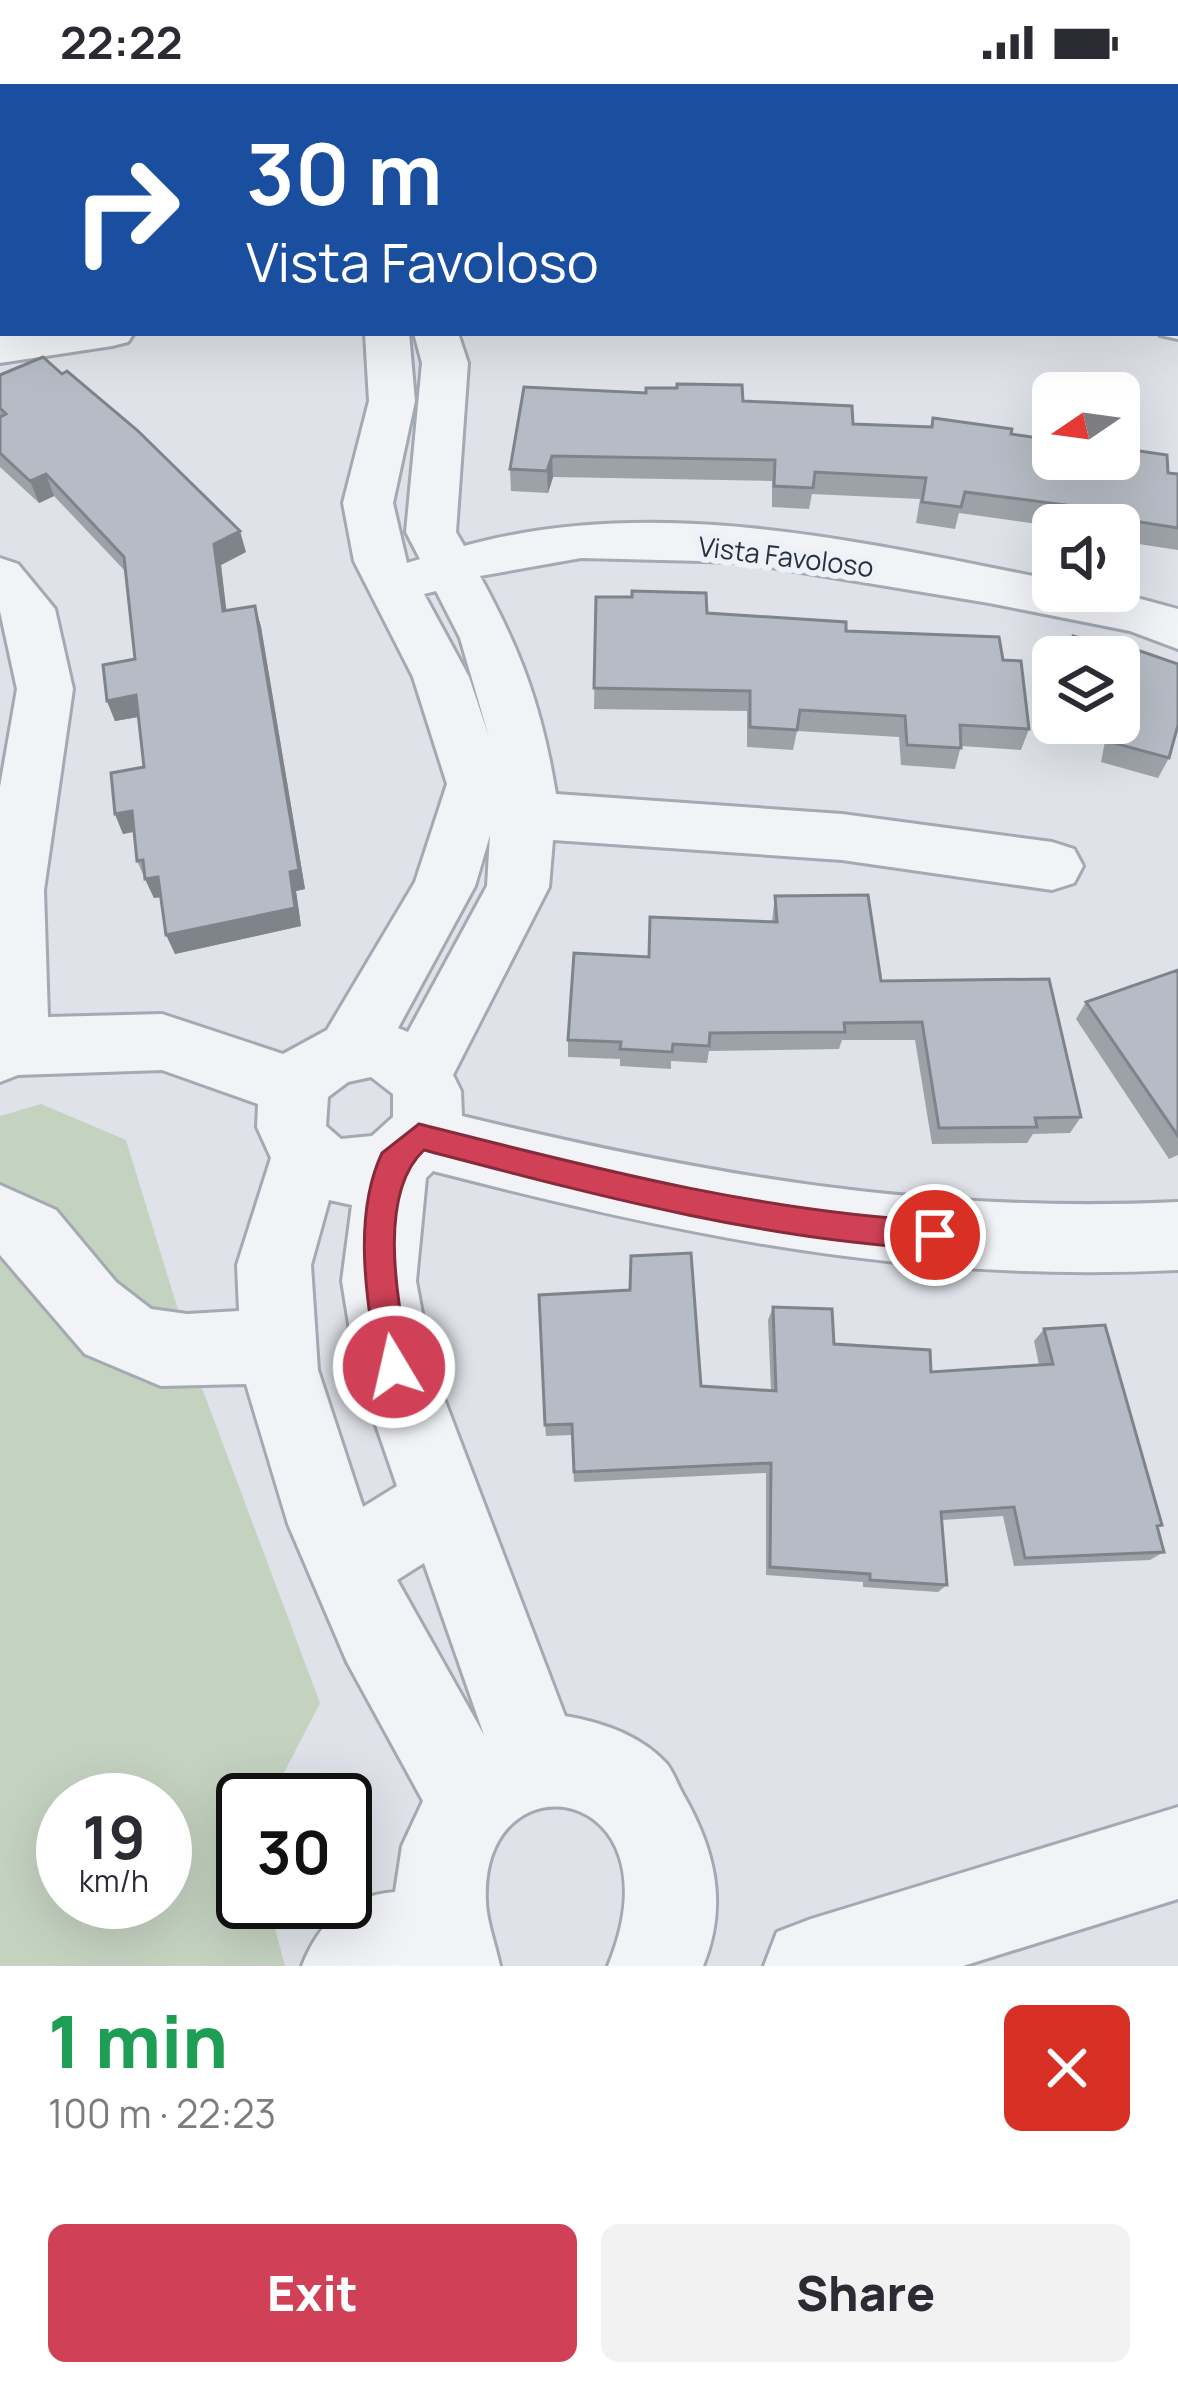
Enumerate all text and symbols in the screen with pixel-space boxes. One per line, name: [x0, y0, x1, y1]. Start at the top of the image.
text: 22:22: [60, 11, 183, 73]
text: 30 m: [246, 115, 442, 230]
icon: right: [48, 132, 204, 288]
text: Vista Favoloso: [246, 224, 599, 298]
north arrow: [1032, 372, 1140, 480]
map controls: [1032, 372, 1140, 744]
button: sound: [1032, 504, 1140, 612]
street label: Vista Favoloso: [696, 527, 876, 585]
button: layers: [1032, 636, 1140, 744]
pin: [884, 1184, 986, 1286]
icon: arrive: [902, 1202, 968, 1268]
position arrow: [331, 1304, 457, 1430]
speed limit sign: 30: [216, 1773, 372, 1929]
text: 19: [82, 1795, 146, 1877]
text: km/h: [79, 1860, 149, 1901]
text: 1 min: [48, 1991, 228, 2090]
button: close: [1004, 2005, 1130, 2131]
text: 100 m · 22:23: [48, 2086, 276, 2140]
button: Exit: [48, 2224, 577, 2362]
button: Share: [601, 2224, 1130, 2362]

